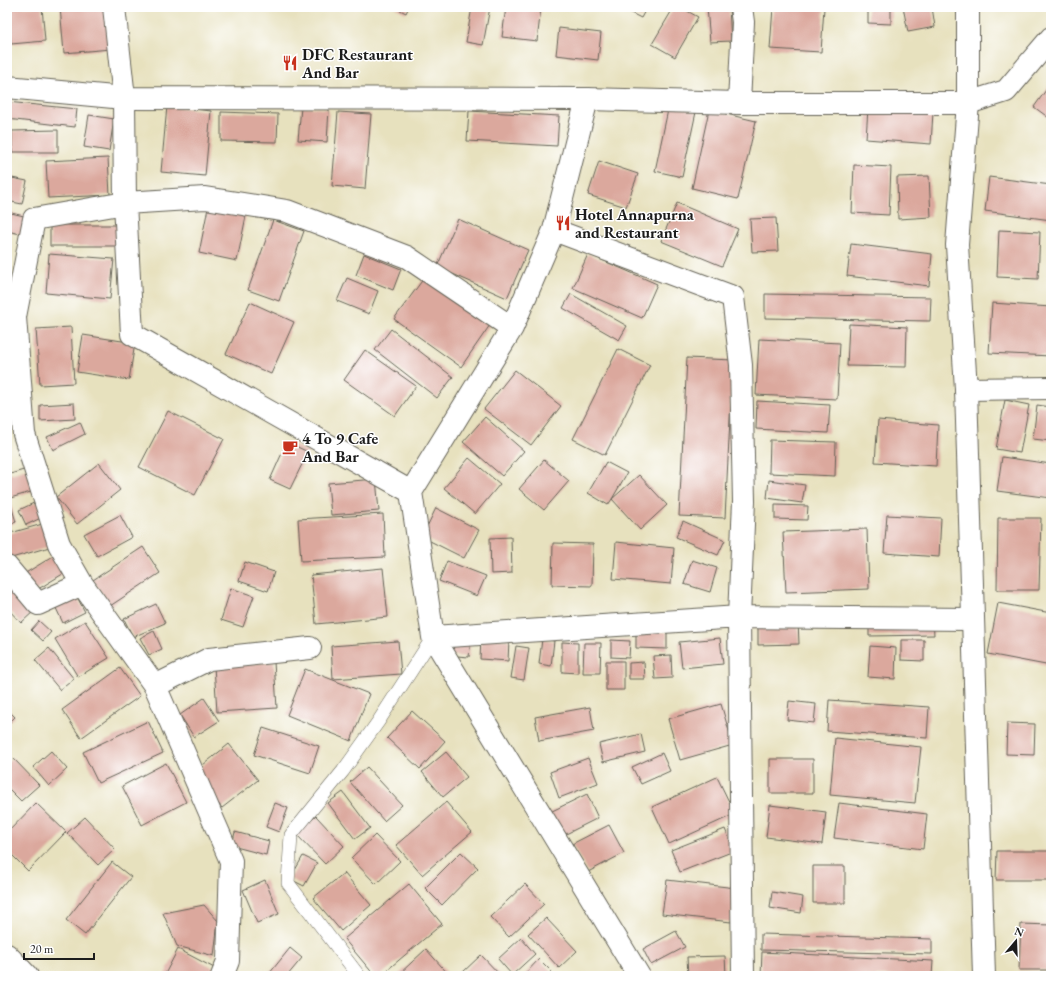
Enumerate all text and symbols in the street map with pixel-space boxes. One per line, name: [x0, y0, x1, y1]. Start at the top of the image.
place label: DFC Restaurant And Bar: [301, 44, 413, 83]
restaurant icon: DFC Restaurant And Bar: [281, 54, 299, 72]
place label: Hotel Annapurna and Restaurant: [575, 204, 695, 243]
restaurant icon: Hotel Annapurna and Restaurant: [554, 214, 572, 232]
place label: 4 To 9 Cafe And Bar: [301, 428, 378, 467]
cafe icon: 4 To 9 Cafe And Bar: [281, 438, 299, 456]
north arrow: [996, 921, 1036, 961]
text: N: [1013, 923, 1026, 940]
scale bar: [24, 935, 94, 961]
text: 20 m: [30, 941, 54, 957]

